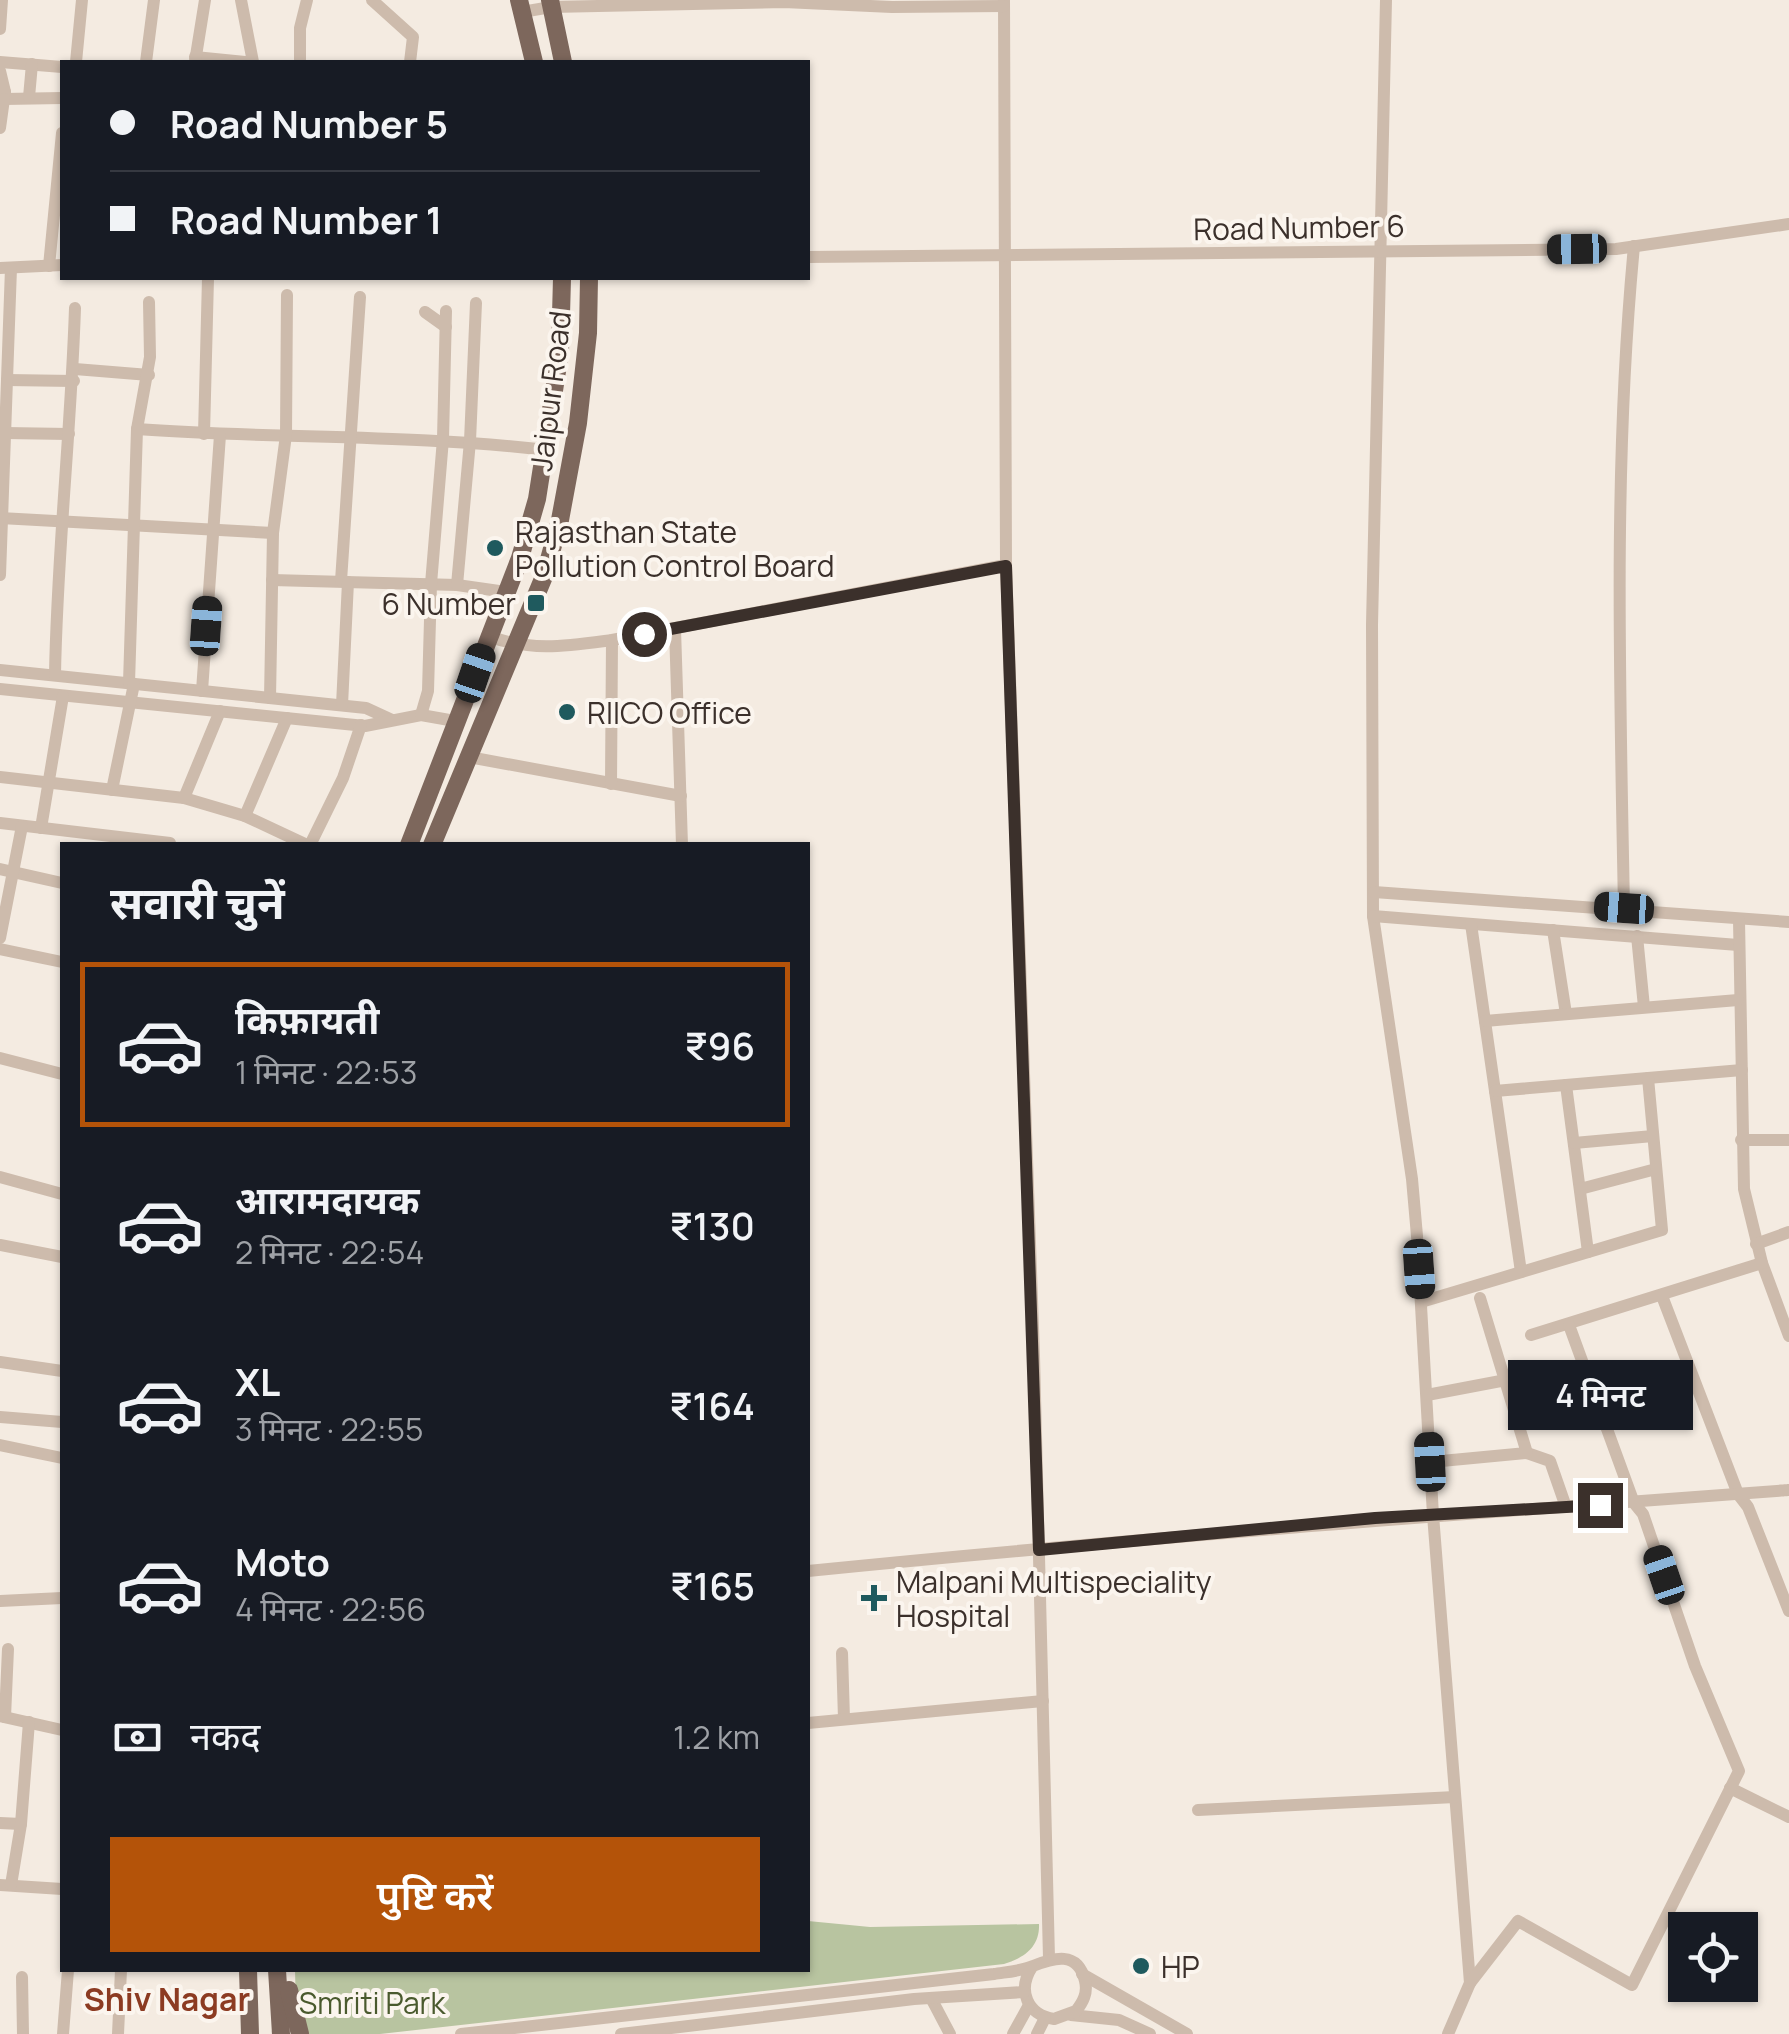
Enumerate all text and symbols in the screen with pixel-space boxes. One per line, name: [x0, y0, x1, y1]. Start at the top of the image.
text: Road Number 5: [170, 97, 448, 149]
text: Road Number 1: [170, 193, 442, 245]
street label: Road Number 6: [1193, 205, 1405, 249]
car: [1547, 233, 1607, 265]
street label: Jaipur Road: [520, 309, 580, 473]
place label: Rajasthan State Pollution Control Board: [515, 511, 835, 586]
marker: Rajasthan State Pollution Control Board: [484, 537, 506, 559]
place label: 6 Number: [381, 583, 516, 624]
marker: 6 Number: [525, 592, 547, 614]
car: [189, 595, 223, 657]
route start: [622, 612, 667, 657]
car: [451, 640, 499, 706]
place label: RIICO Office: [587, 692, 752, 733]
marker: RIICO Office: [556, 701, 578, 723]
text: सवारी चुनें: [110, 871, 285, 933]
car: [1593, 891, 1655, 925]
text: किफ़ायती: [235, 993, 379, 1045]
icon: car: [115, 1000, 205, 1090]
text: ₹96: [684, 1019, 755, 1071]
text: 1 मिनट · 22:53: [235, 1050, 417, 1094]
text: आरामदायक: [235, 1173, 419, 1225]
icon: car: [115, 1180, 205, 1270]
text: ₹130: [670, 1199, 755, 1251]
text: 2 मिनट · 22:54: [235, 1230, 424, 1274]
car: [1402, 1238, 1436, 1300]
text: XL: [235, 1355, 280, 1407]
icon: car: [115, 1360, 205, 1450]
callout: 4 मिनट: [1508, 1360, 1692, 1430]
text: 4 मिनट: [1555, 1373, 1646, 1417]
text: ₹164: [669, 1379, 755, 1431]
text: 3 मिनट · 22:55: [235, 1407, 423, 1451]
car: [1413, 1431, 1447, 1493]
route end: [1578, 1483, 1623, 1528]
text: Moto: [235, 1535, 330, 1587]
icon: car: [115, 1540, 205, 1630]
car: [1640, 1542, 1688, 1608]
text: ₹165: [670, 1559, 755, 1611]
place label: Malpani Multispeciality Hospital: [896, 1561, 1212, 1636]
marker: Malpani Multispeciality Hospital: [861, 1585, 887, 1611]
text: 4 मिनट · 22:56: [235, 1587, 426, 1631]
text: नकद: [190, 1709, 260, 1761]
icon: cash: [110, 1710, 165, 1765]
text: 1.2 km: [673, 1715, 760, 1759]
button: पुष्टि करें: [110, 1837, 760, 1952]
map controls: [1668, 1912, 1758, 2002]
button: locate: [1668, 1912, 1758, 2002]
place label: HP: [1161, 1946, 1200, 1987]
marker: HP: [1130, 1955, 1152, 1977]
district label: Shiv Nagar: [84, 1977, 250, 2021]
park label: Smriti Park: [299, 1982, 446, 2023]

